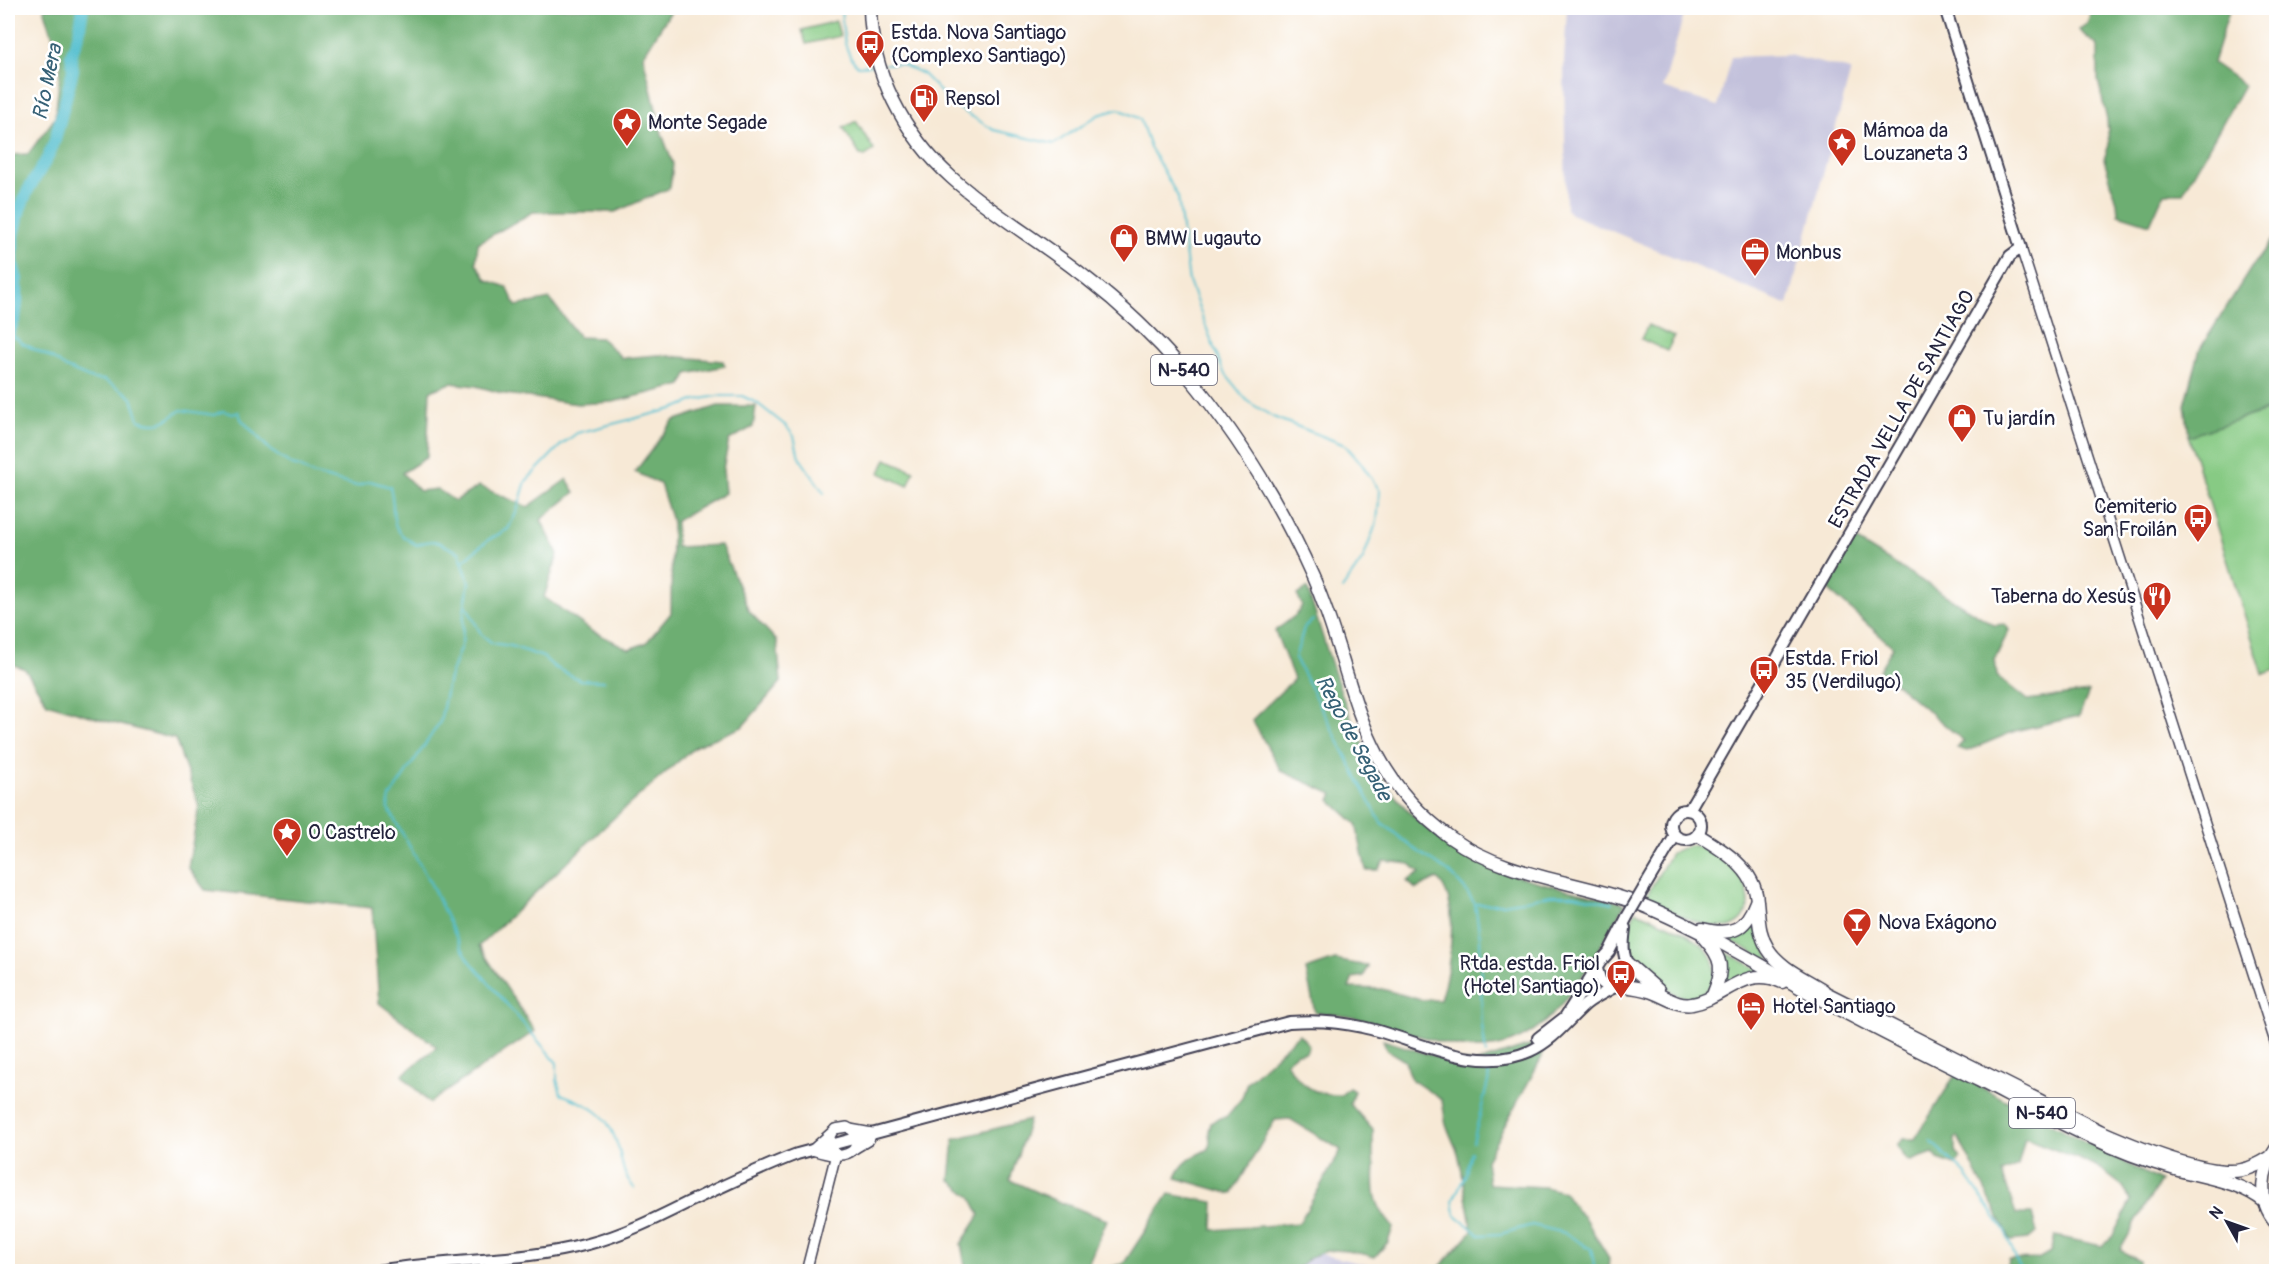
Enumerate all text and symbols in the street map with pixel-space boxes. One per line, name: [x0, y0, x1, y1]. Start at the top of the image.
place label: Estda. Nova Santiago (Complexo Santiago): [891, 20, 1067, 68]
bus stop icon: Estda. Nova Santiago (Complexo Santiago): [854, 28, 886, 70]
water label: Río Mera: [26, 41, 69, 122]
fuel station icon: Repsol: [908, 82, 940, 124]
place label: Repsol: [945, 86, 1000, 111]
place icon: Monte Segade: [611, 106, 643, 148]
place label: Monte Segade: [648, 110, 767, 135]
place label: Mámoa da Louzaneta 3: [1863, 118, 1968, 166]
place icon: Mámoa da Louzaneta 3: [1826, 126, 1858, 168]
shop icon: BMW Lugauto: [1108, 222, 1140, 264]
place label: BMW Lugauto: [1145, 226, 1262, 251]
office icon: Monbus: [1739, 236, 1771, 278]
place label: Monbus: [1776, 240, 1841, 265]
street label: ESTRADA VELLA DE SANTIAGO: [1823, 286, 1980, 533]
road number: N-540: [1151, 355, 1217, 385]
shop icon: Tu jardín: [1946, 402, 1978, 444]
place label: Tu jardín: [1983, 406, 2055, 431]
place label: Cemiterio San Froilán: [2082, 494, 2177, 542]
bus stop icon: Cemiterio San Froilán: [2182, 502, 2214, 544]
restaurant icon: Taberna do Xesús: [2141, 580, 2173, 622]
place label: Taberna do Xesús: [1991, 584, 2136, 609]
place label: Estda. Friol 35 (Verdilugo): [1785, 646, 1902, 694]
bus stop icon: Estda. Friol 35 (Verdilugo): [1748, 654, 1780, 696]
water label: Rego de Segade: [1309, 671, 1399, 808]
place icon: O Castrelo: [271, 816, 303, 858]
place label: O Castrelo: [308, 820, 396, 845]
bar icon: Nova Exágono: [1841, 906, 1873, 948]
place label: Nova Exágono: [1878, 910, 1997, 935]
place label: Rtda. estda. Friol (Hotel Santiago): [1460, 951, 1600, 999]
bus stop icon: Rtda. estda. Friol (Hotel Santiago): [1605, 958, 1637, 1000]
hotel icon: Hotel Santiago: [1735, 990, 1767, 1032]
place label: Hotel Santiago: [1772, 994, 1896, 1019]
road number: N-540: [2009, 1098, 2075, 1128]
north arrow: [2197, 1192, 2257, 1252]
text: N: [2205, 1202, 2228, 1224]

